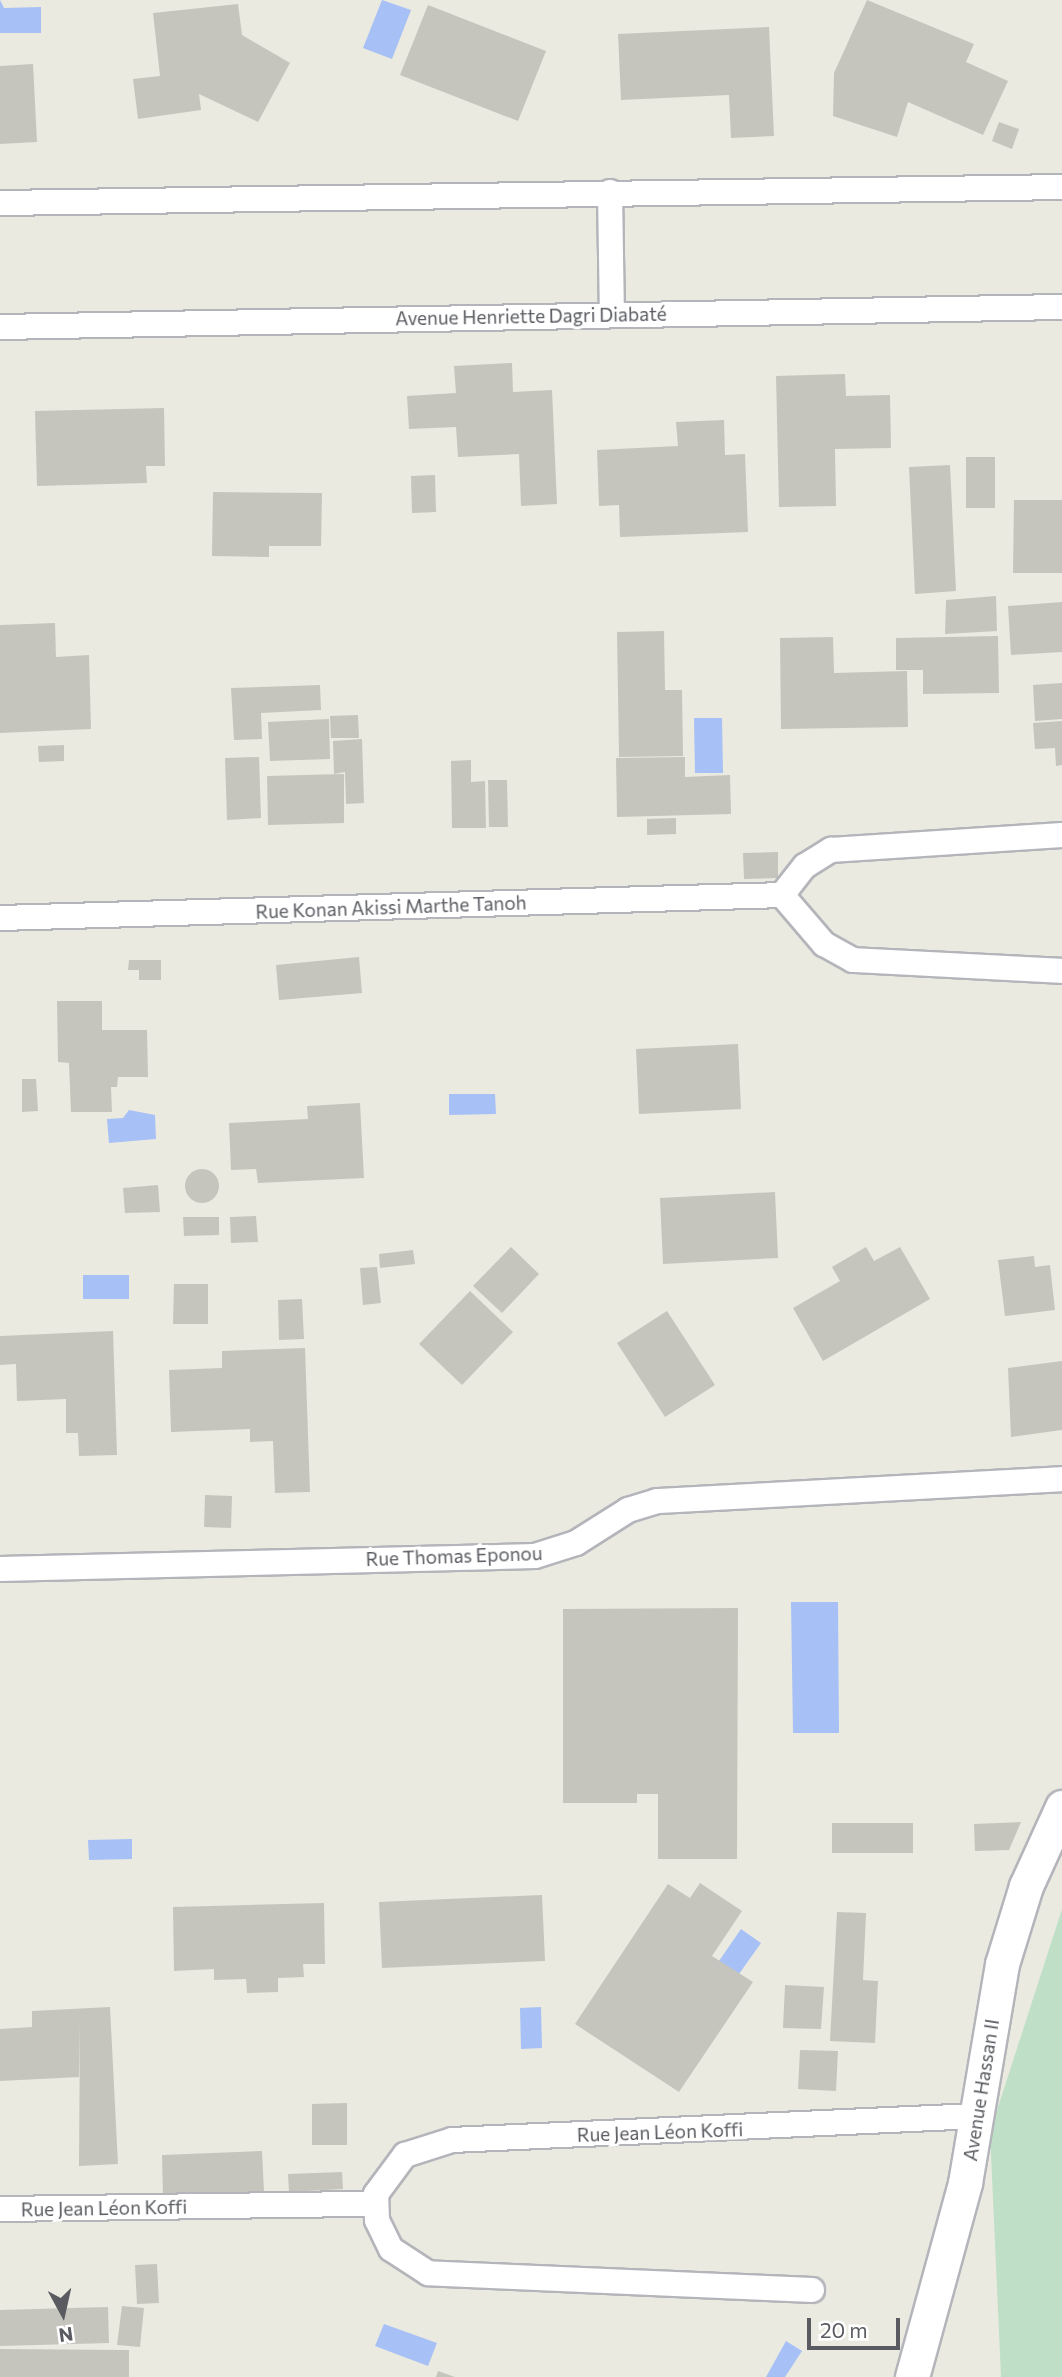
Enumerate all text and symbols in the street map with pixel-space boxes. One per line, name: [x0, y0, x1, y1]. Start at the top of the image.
street label: Avenue Henriette Dagri Diabaté: [395, 302, 667, 330]
street label: Rue Konan Akissi Marthe Tanoh: [255, 891, 527, 923]
street label: Rue Thomas Eponou: [365, 1542, 543, 1570]
street label: Avenue Hassan II: [959, 2017, 1003, 2163]
street label: Rue Jean Léon Koffi: [576, 2118, 744, 2146]
street label: Rue Jean Léon Koffi: [21, 2195, 187, 2221]
north arrow: [28, 2279, 98, 2349]
scale bar: [810, 2304, 903, 2348]
text: 20 m: [820, 2317, 868, 2342]
text: N: [57, 2323, 75, 2348]

